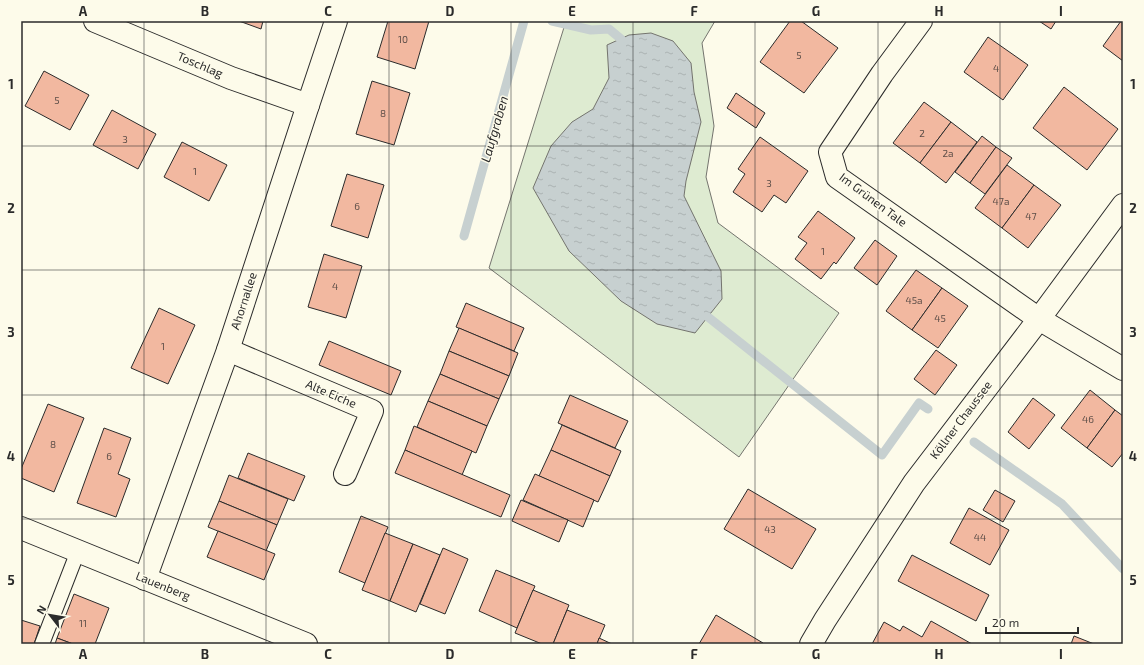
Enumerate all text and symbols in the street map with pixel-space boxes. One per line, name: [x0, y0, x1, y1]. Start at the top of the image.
text: A: [79, 3, 88, 19]
text: B: [201, 3, 209, 19]
text: C: [324, 3, 332, 19]
text: D: [446, 3, 455, 19]
text: E: [568, 3, 576, 19]
text: F: [690, 3, 698, 19]
text: G: [812, 3, 820, 19]
text: H: [935, 3, 944, 19]
text: I: [1059, 3, 1063, 19]
house number: 10: [398, 33, 408, 45]
street label: Toschlag: [175, 48, 226, 80]
house number: 5: [796, 49, 802, 61]
house number: 4: [993, 62, 999, 74]
text: 1: [8, 76, 14, 92]
text: 1: [1130, 76, 1136, 92]
house number: 5: [54, 94, 60, 106]
water label: Laufgraben: [477, 94, 511, 164]
house number: 8: [380, 107, 386, 119]
house number: 2: [919, 127, 925, 139]
house number: 3: [122, 133, 128, 145]
house number: 2a: [942, 147, 954, 159]
house number: 1: [193, 165, 197, 177]
street label: Im Grünen Tale: [837, 169, 910, 229]
house number: 3: [766, 177, 772, 189]
house number: 47a: [993, 195, 1009, 207]
text: 2: [7, 200, 15, 216]
house number: 6: [354, 200, 360, 212]
text: 2: [1129, 200, 1137, 216]
house number: 47: [1025, 210, 1037, 222]
house number: 1: [821, 245, 825, 257]
street label: Ahornallee: [227, 270, 259, 331]
house number: 4: [332, 280, 338, 292]
house number: 45a: [906, 294, 923, 306]
house number: 45: [934, 312, 946, 324]
text: 3: [7, 324, 15, 340]
text: 3: [1129, 324, 1137, 340]
house number: 1: [161, 340, 165, 352]
street label: Alte Eiche: [304, 376, 359, 410]
street label: Köllner Chaussee: [926, 378, 994, 461]
house number: 46: [1082, 413, 1094, 425]
house number: 8: [50, 438, 56, 450]
text: 4: [7, 448, 15, 464]
text: 4: [1129, 448, 1137, 464]
house number: 6: [106, 450, 112, 462]
house number: 43: [764, 523, 776, 535]
house number: 44: [974, 531, 986, 543]
street label: Lauenberg: [134, 568, 193, 602]
text: 5: [7, 572, 15, 588]
text: 5: [1129, 572, 1137, 588]
north arrow: [30, 595, 70, 635]
text: N: [33, 603, 49, 616]
scale bar: [986, 609, 1078, 635]
text: 20 m: [992, 615, 1019, 629]
house number: 11: [79, 617, 87, 629]
text: A: [79, 646, 88, 662]
text: B: [201, 646, 209, 662]
text: C: [324, 646, 332, 662]
text: D: [446, 646, 455, 662]
text: E: [568, 646, 576, 662]
text: F: [690, 646, 698, 662]
text: G: [812, 646, 820, 662]
text: H: [935, 646, 944, 662]
text: I: [1059, 646, 1063, 662]

